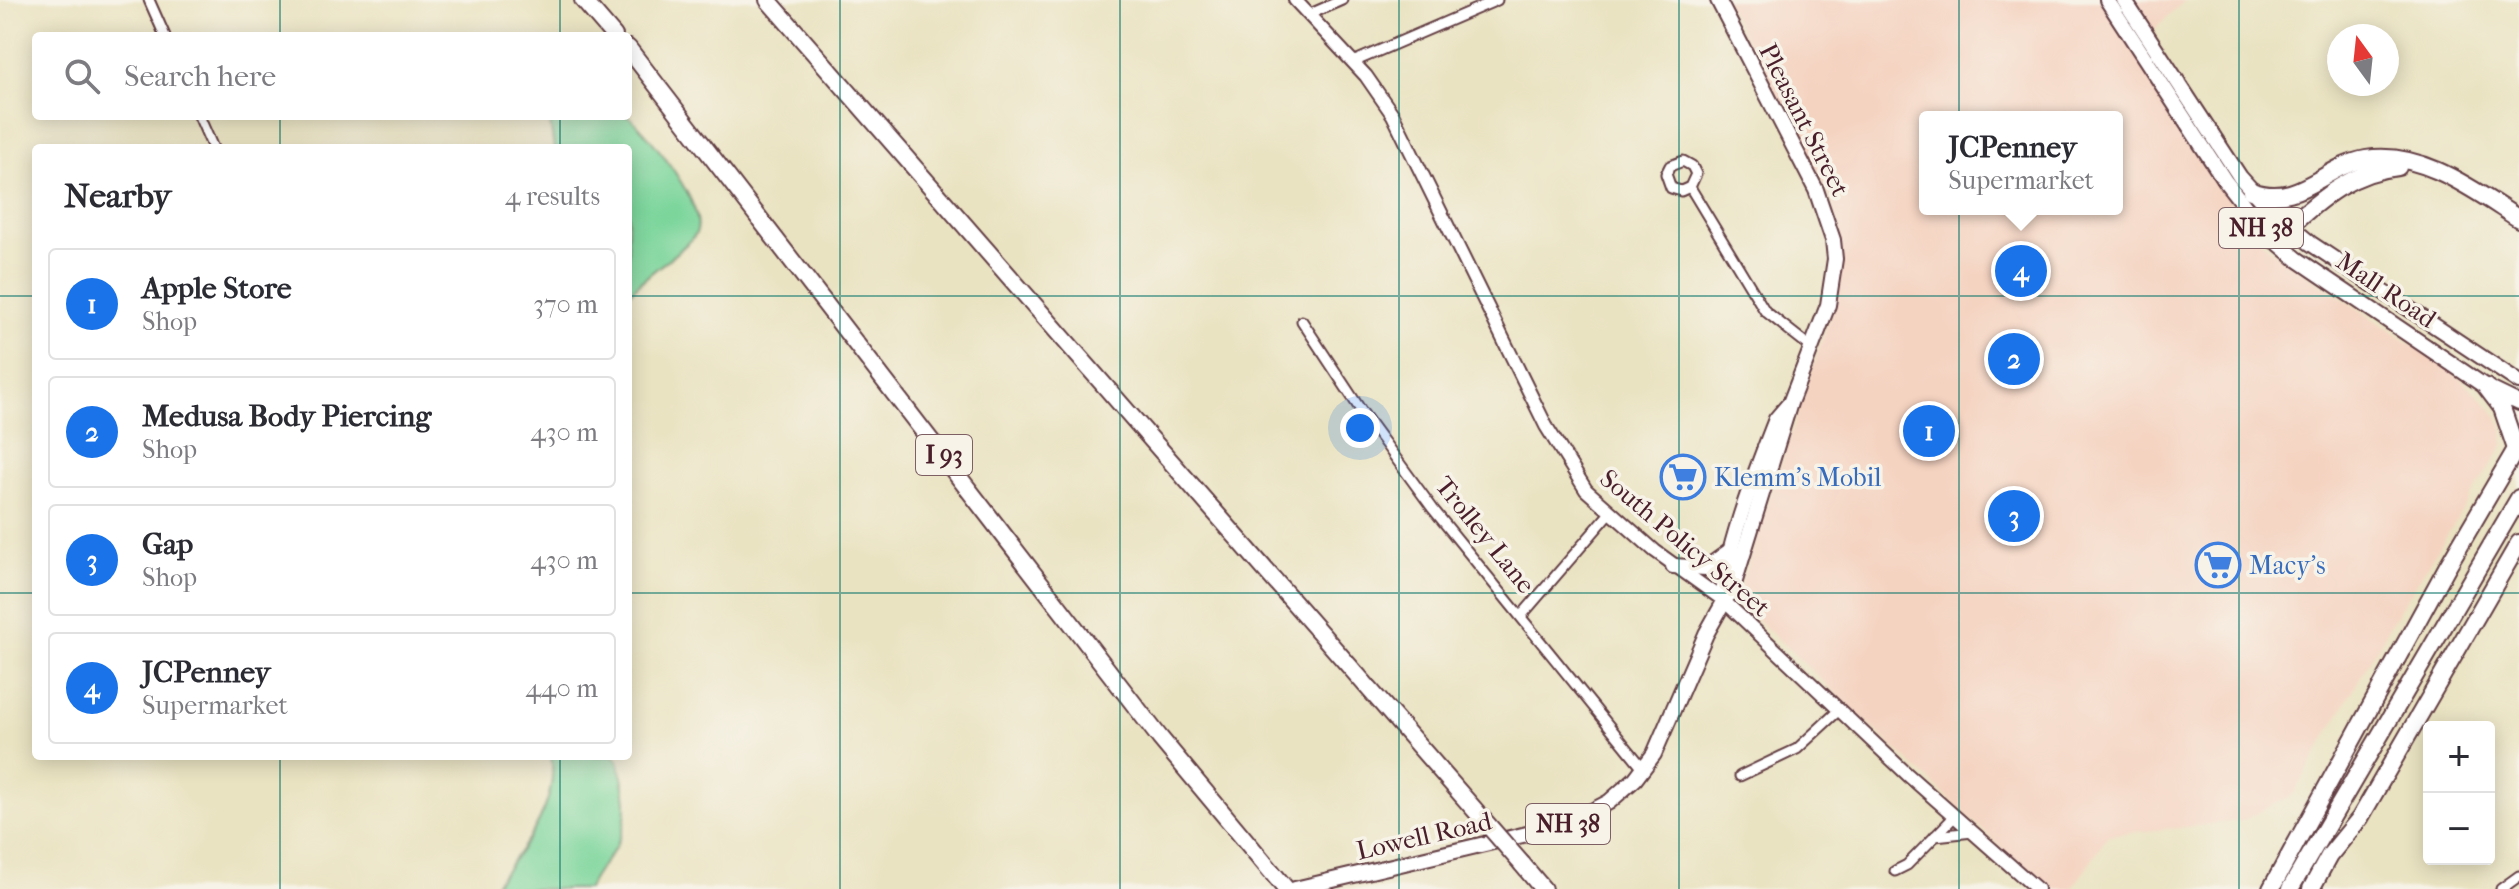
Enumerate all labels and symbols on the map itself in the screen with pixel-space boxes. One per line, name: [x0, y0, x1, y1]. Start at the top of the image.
north arrow: [2327, 24, 2399, 96]
street label: Pleasant Street: [1752, 38, 1856, 202]
road number: NH 38: [2219, 208, 2303, 248]
pin: 4: [1995, 241, 2047, 301]
street label: Mall Road: [2330, 245, 2442, 335]
pin: 2: [1988, 329, 2040, 389]
pin: 1: [1903, 401, 1955, 461]
your location: [1340, 408, 1380, 448]
road number: I 93: [916, 435, 972, 475]
supermarket icon: Klemm's Mobil: [1659, 453, 1707, 501]
place label: Klemm's Mobil: [1714, 462, 1881, 493]
street label: South Policy Street: [1594, 463, 1777, 624]
street label: Trolley Lane: [1428, 470, 1542, 600]
pin: 3: [1988, 486, 2040, 546]
supermarket icon: Macy's: [2194, 541, 2242, 589]
place label: Macy's: [2249, 550, 2326, 581]
road number: NH 38: [1526, 804, 1610, 844]
street label: Lowell Road: [1353, 805, 1495, 867]

